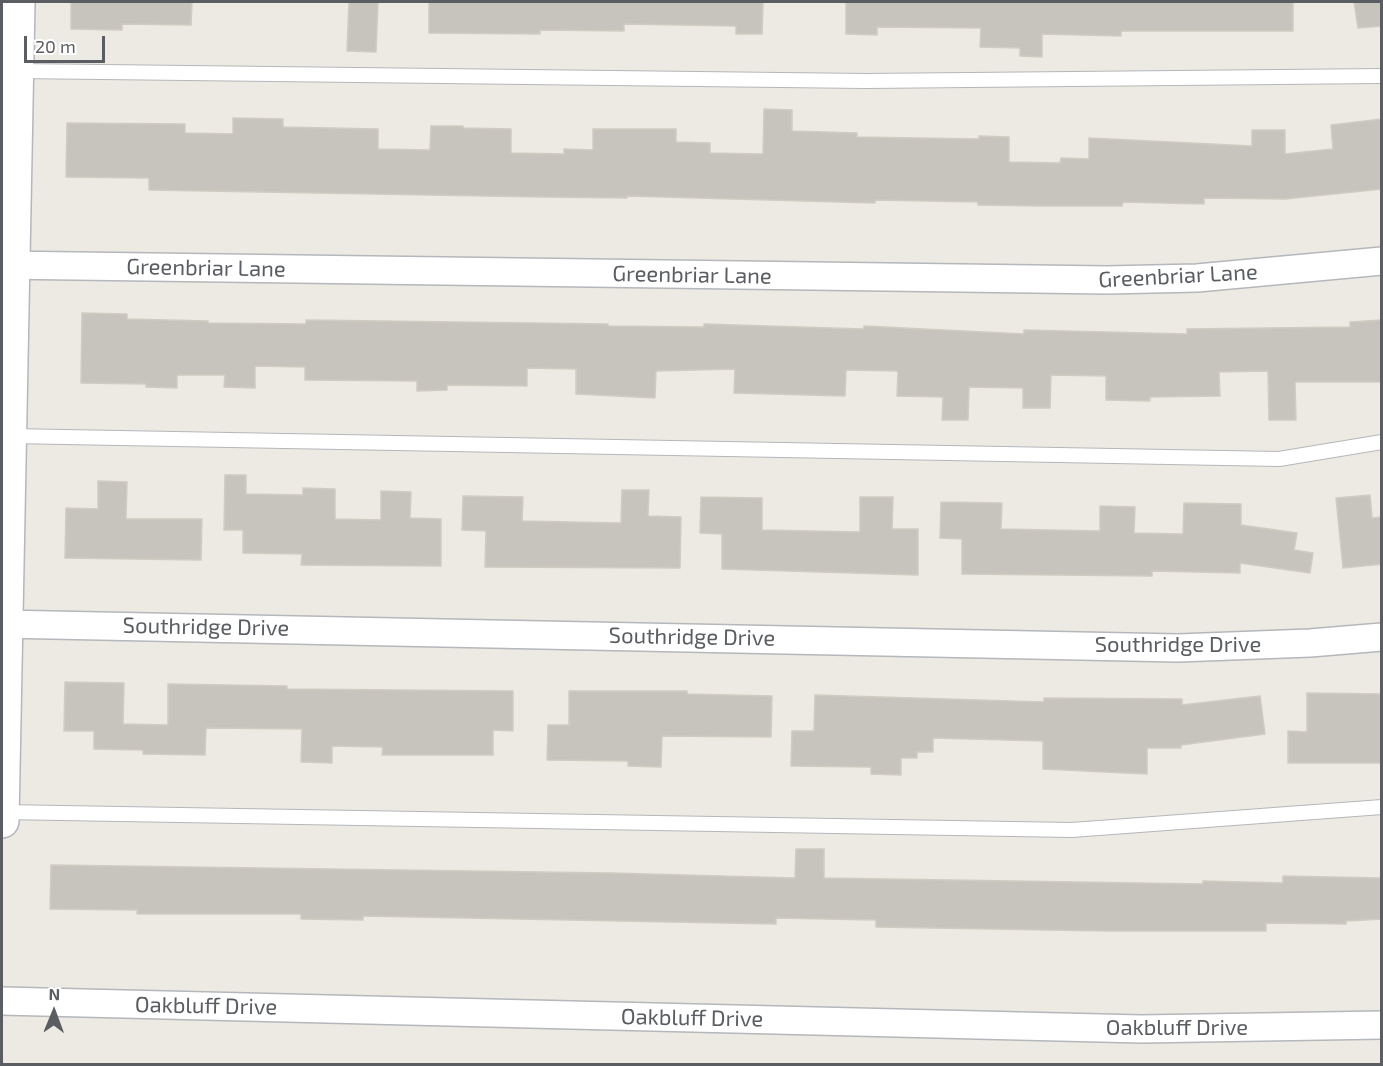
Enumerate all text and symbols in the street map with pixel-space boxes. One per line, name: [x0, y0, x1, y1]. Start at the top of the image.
scale bar: [27, 24, 108, 62]
text: 20 m: [35, 35, 76, 57]
street label: Greenbriar Lane: [126, 253, 286, 283]
street label: Greenbriar Lane: [1098, 259, 1258, 293]
street label: Greenbriar Lane: [612, 260, 772, 290]
street label: Southridge Drive: [123, 612, 289, 642]
street label: Southridge Drive: [609, 622, 775, 652]
street label: Southridge Drive: [1095, 632, 1261, 658]
north arrow: [24, 982, 84, 1042]
text: N: [48, 984, 60, 1003]
street label: Oakbluff Drive: [135, 992, 277, 1020]
street label: Oakbluff Drive: [621, 1004, 763, 1032]
street label: Oakbluff Drive: [1106, 1015, 1248, 1041]

